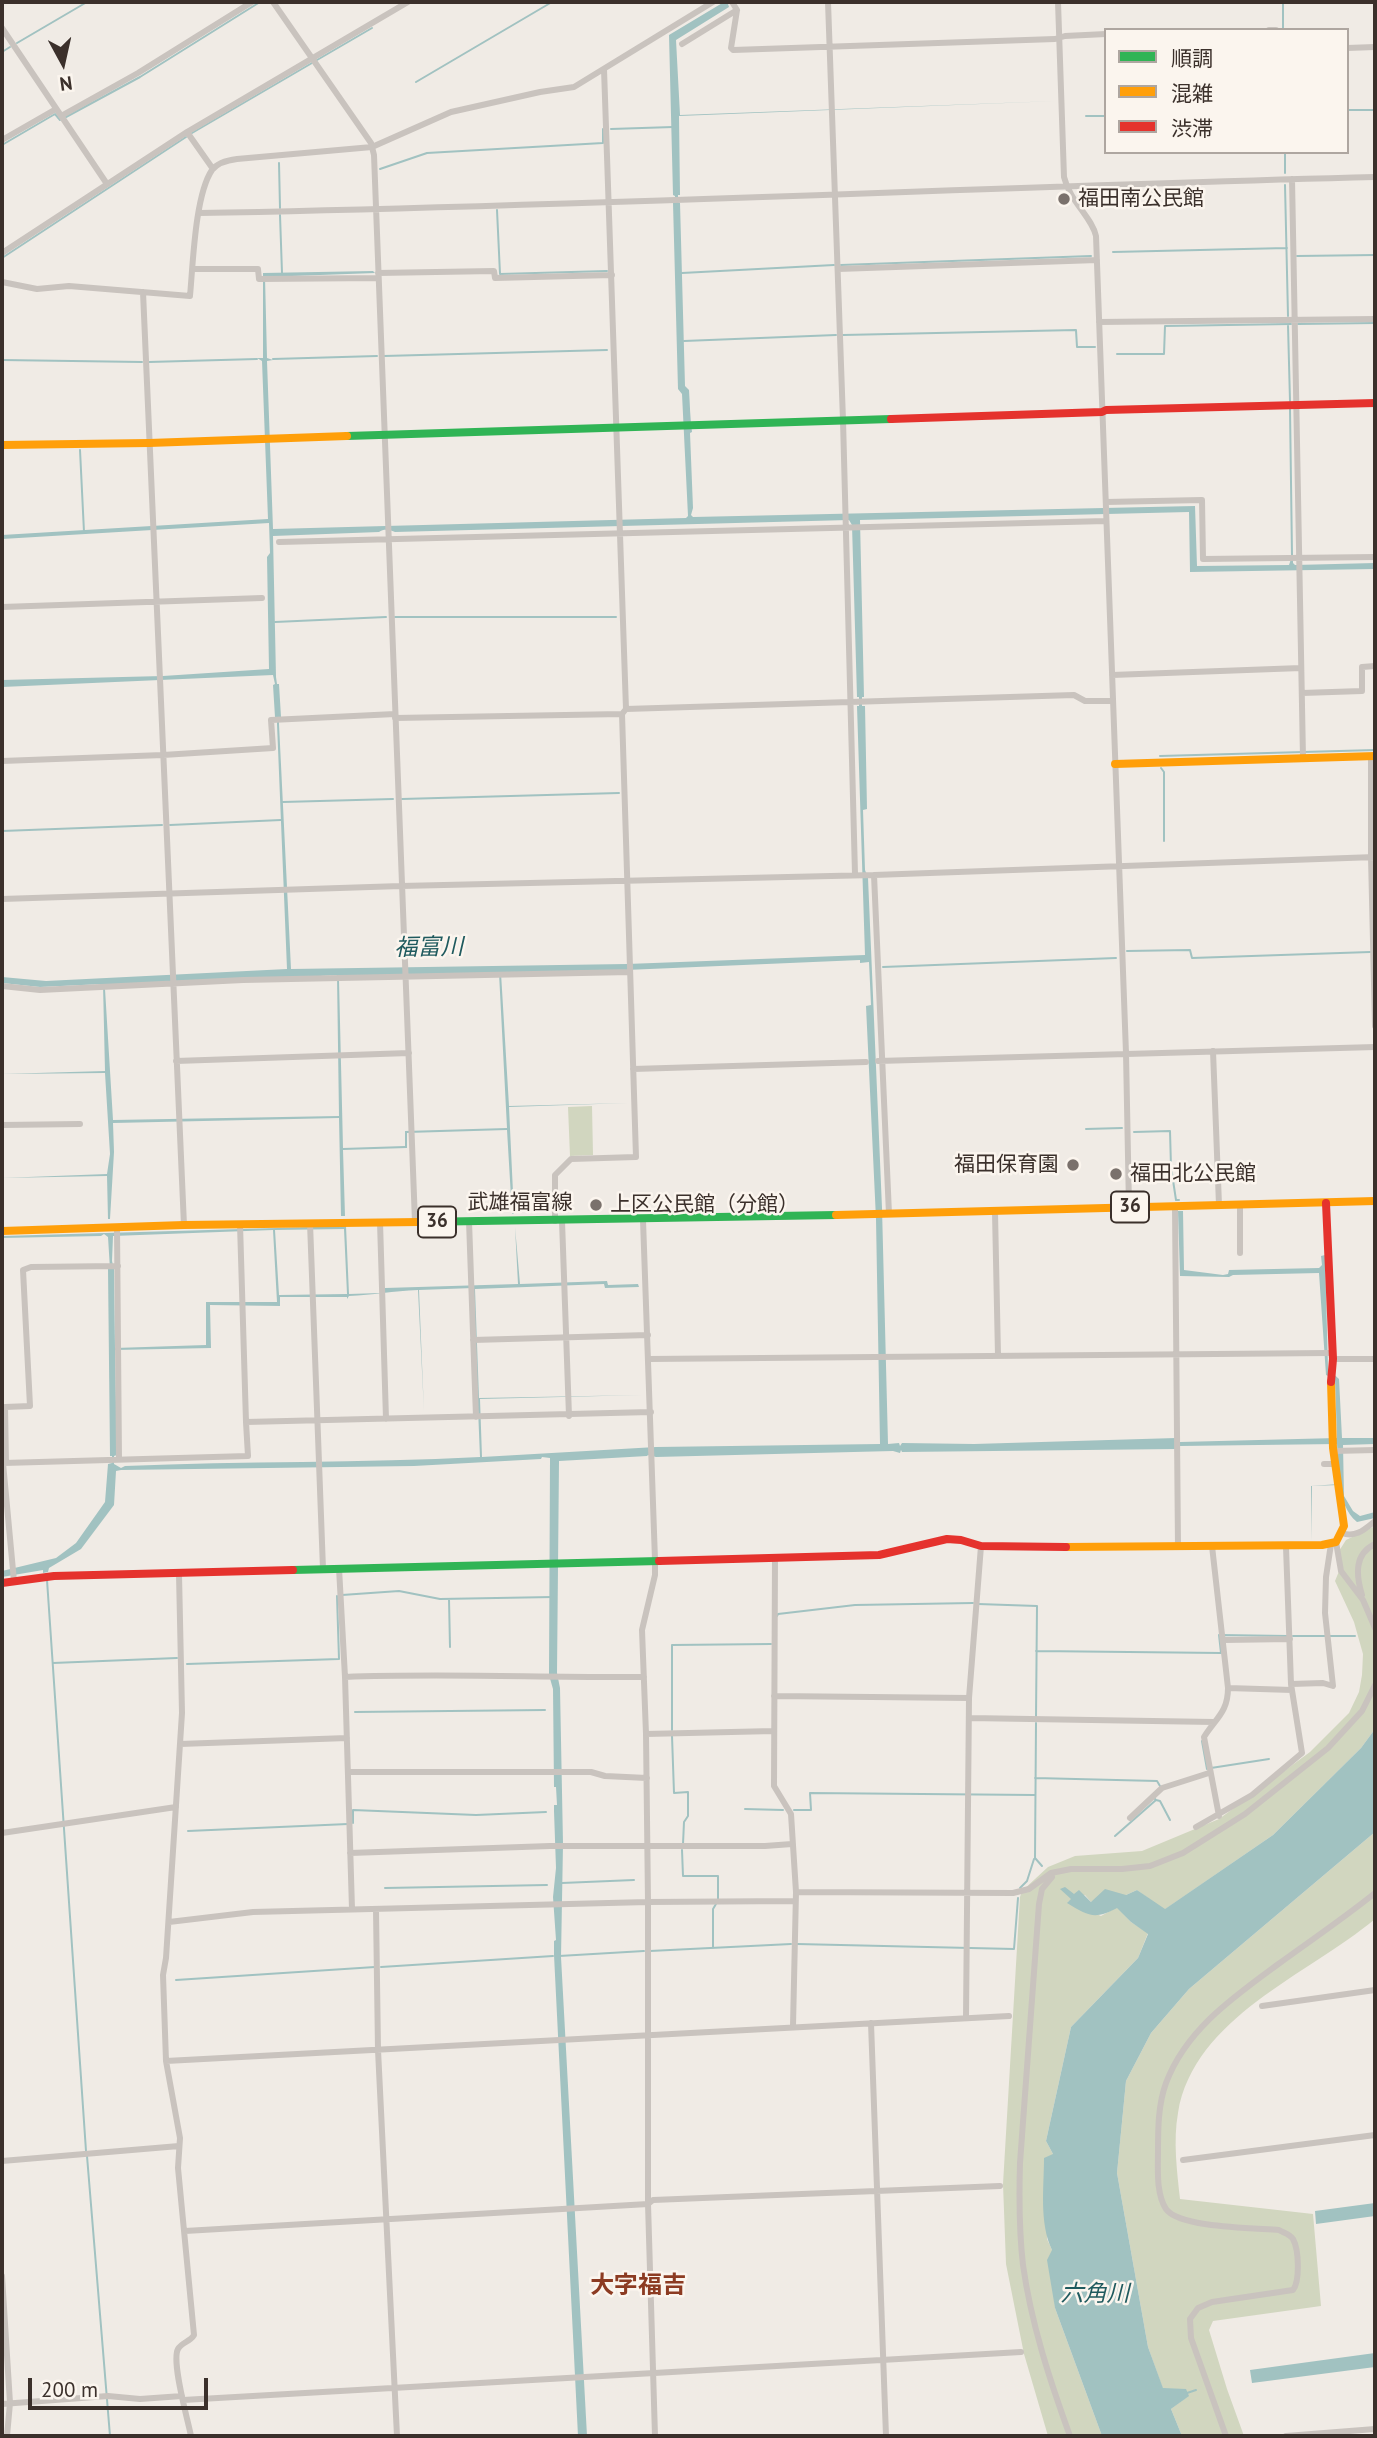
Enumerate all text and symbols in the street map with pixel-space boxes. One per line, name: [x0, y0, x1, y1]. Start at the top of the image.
north arrow: [28, 28, 98, 98]
legend: [1104, 28, 1349, 154]
text: 順調: [1171, 45, 1213, 72]
text: N: [58, 71, 74, 97]
text: 混雑: [1171, 80, 1213, 107]
text: 渋滞: [1171, 115, 1213, 142]
place label: 福田南公民館: [1078, 186, 1204, 212]
marker: 福田南公民館: [1056, 191, 1072, 207]
water label: 福富川: [394, 934, 464, 962]
place label: 福田保育園: [954, 1152, 1059, 1178]
marker: 福田保育園: [1065, 1157, 1081, 1173]
place label: 福田北公民館: [1130, 1161, 1256, 1187]
marker: 福田北公民館: [1108, 1166, 1124, 1182]
street label: 武雄福富線: [468, 1190, 572, 1216]
road number: 36: [1111, 1191, 1149, 1222]
place label: 上区公民館（分館）: [610, 1192, 799, 1218]
marker: 上区公民館（分館）: [588, 1197, 604, 1213]
road number: 36: [418, 1206, 456, 1238]
district label: 大字福吉: [590, 2272, 686, 2300]
water label: 六角川: [1061, 2280, 1129, 2308]
scale bar: [32, 2364, 212, 2408]
text: 200 m: [41, 2376, 98, 2403]

